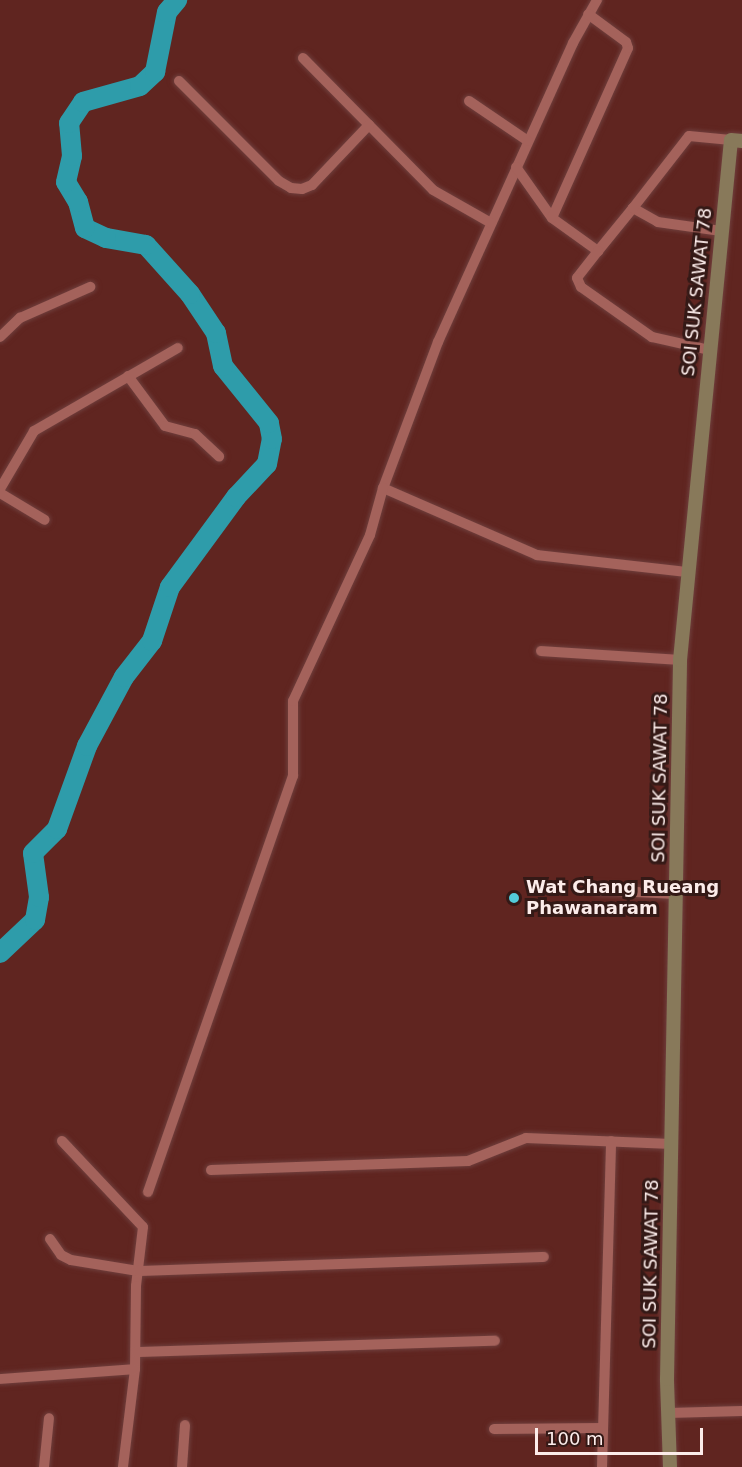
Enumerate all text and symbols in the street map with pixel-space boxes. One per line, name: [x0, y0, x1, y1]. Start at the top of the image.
street label: SOI SUK SAWAT 78: [677, 207, 717, 377]
street label: SOI SUK SAWAT 78: [648, 693, 672, 863]
place label: Wat Chang Rueang Phawanaram: [526, 877, 719, 920]
marker: Wat Chang Rueang Phawanaram: [507, 891, 521, 905]
street label: SOI SUK SAWAT 78: [639, 1179, 663, 1349]
scale bar: [538, 1416, 706, 1454]
text: 100 m: [546, 1428, 604, 1449]

